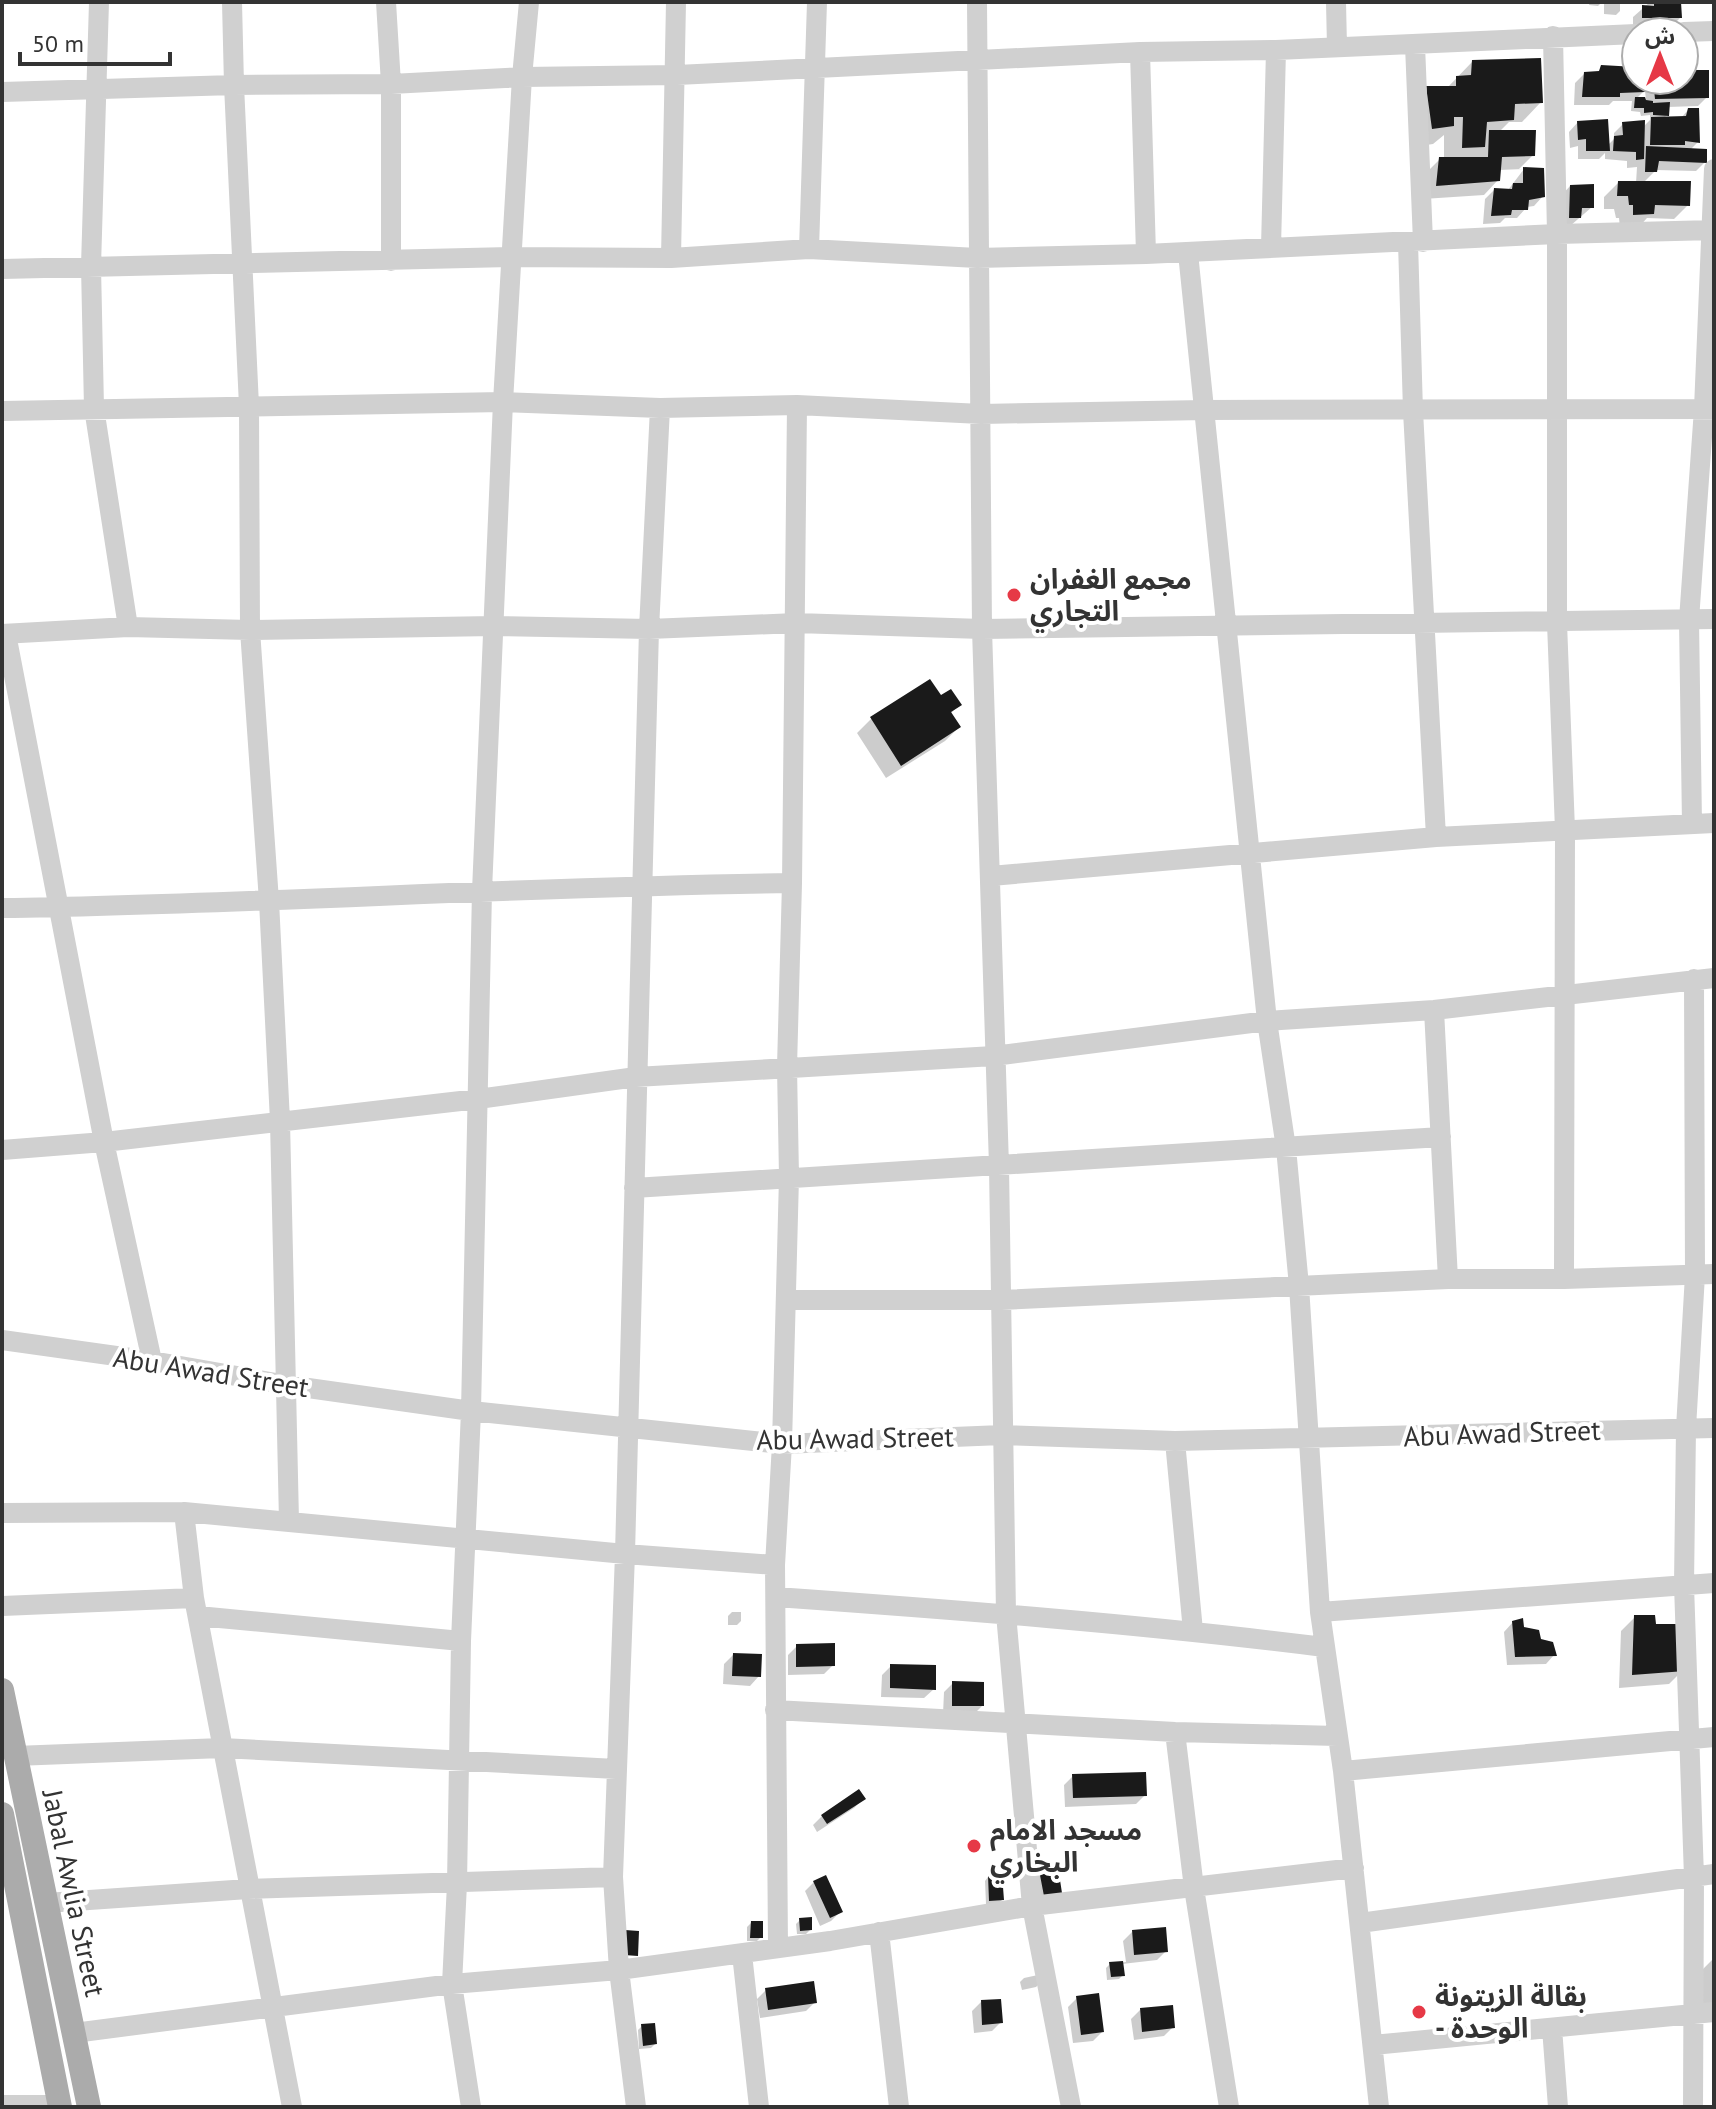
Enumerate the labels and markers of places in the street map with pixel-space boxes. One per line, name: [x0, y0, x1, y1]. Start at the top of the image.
place label: مجمع الغفران التجاري: [1030, 560, 1192, 633]
marker: مجمع الغفران التجاري: [1005, 586, 1023, 604]
place label: مسجد الامام البخاري: [990, 1811, 1142, 1884]
marker: مسجد الامام البخاري: [965, 1837, 983, 1855]
place label: بقالة الزيتونة - الوحدة: [1435, 1977, 1587, 2046]
marker: بقالة الزيتونة - الوحدة: [1410, 2003, 1428, 2021]

